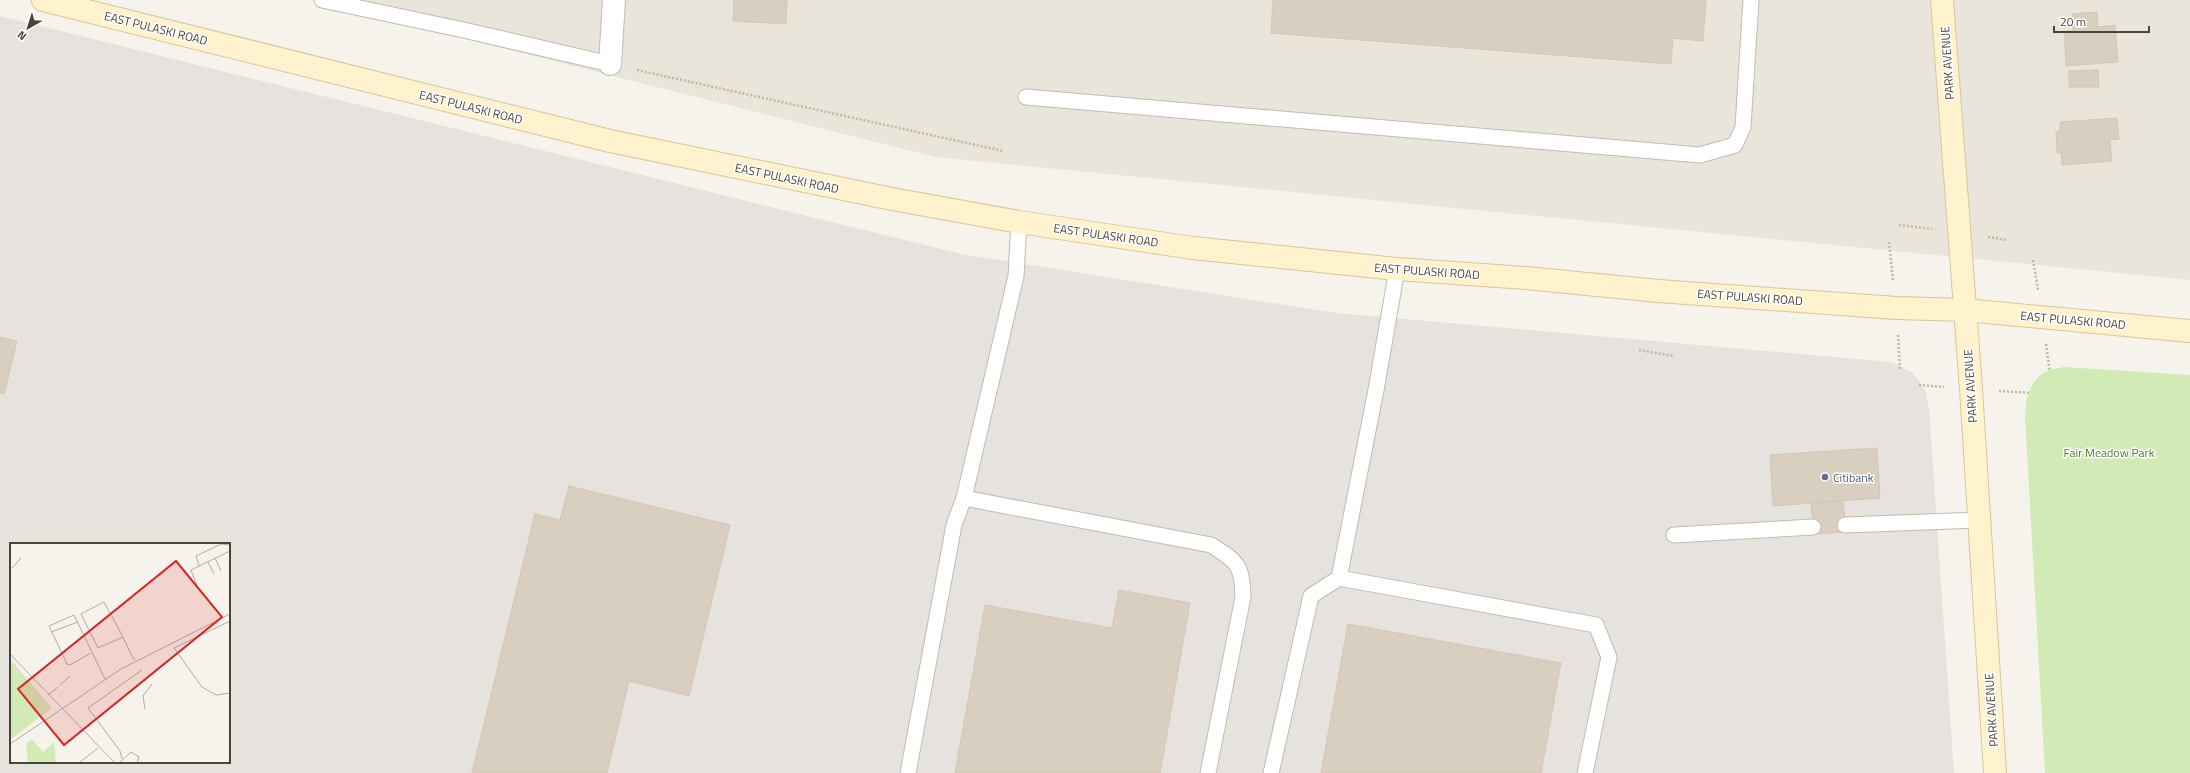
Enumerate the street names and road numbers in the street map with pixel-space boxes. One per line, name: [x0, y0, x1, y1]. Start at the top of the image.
street label: EAST PULASKI ROAD: [102, 6, 210, 50]
street label: PARK AVENUE: [1935, 25, 1959, 100]
street label: EAST PULASKI ROAD: [417, 85, 525, 129]
street label: EAST PULASKI ROAD: [733, 158, 841, 198]
street label: EAST PULASKI ROAD: [1052, 218, 1160, 252]
street label: EAST PULASKI ROAD: [1374, 258, 1481, 284]
street label: EAST PULASKI ROAD: [1697, 284, 1804, 310]
street label: EAST PULASKI ROAD: [2019, 306, 2127, 334]
street label: PARK AVENUE: [1958, 348, 1982, 423]
street label: PARK AVENUE: [1979, 672, 2003, 747]

